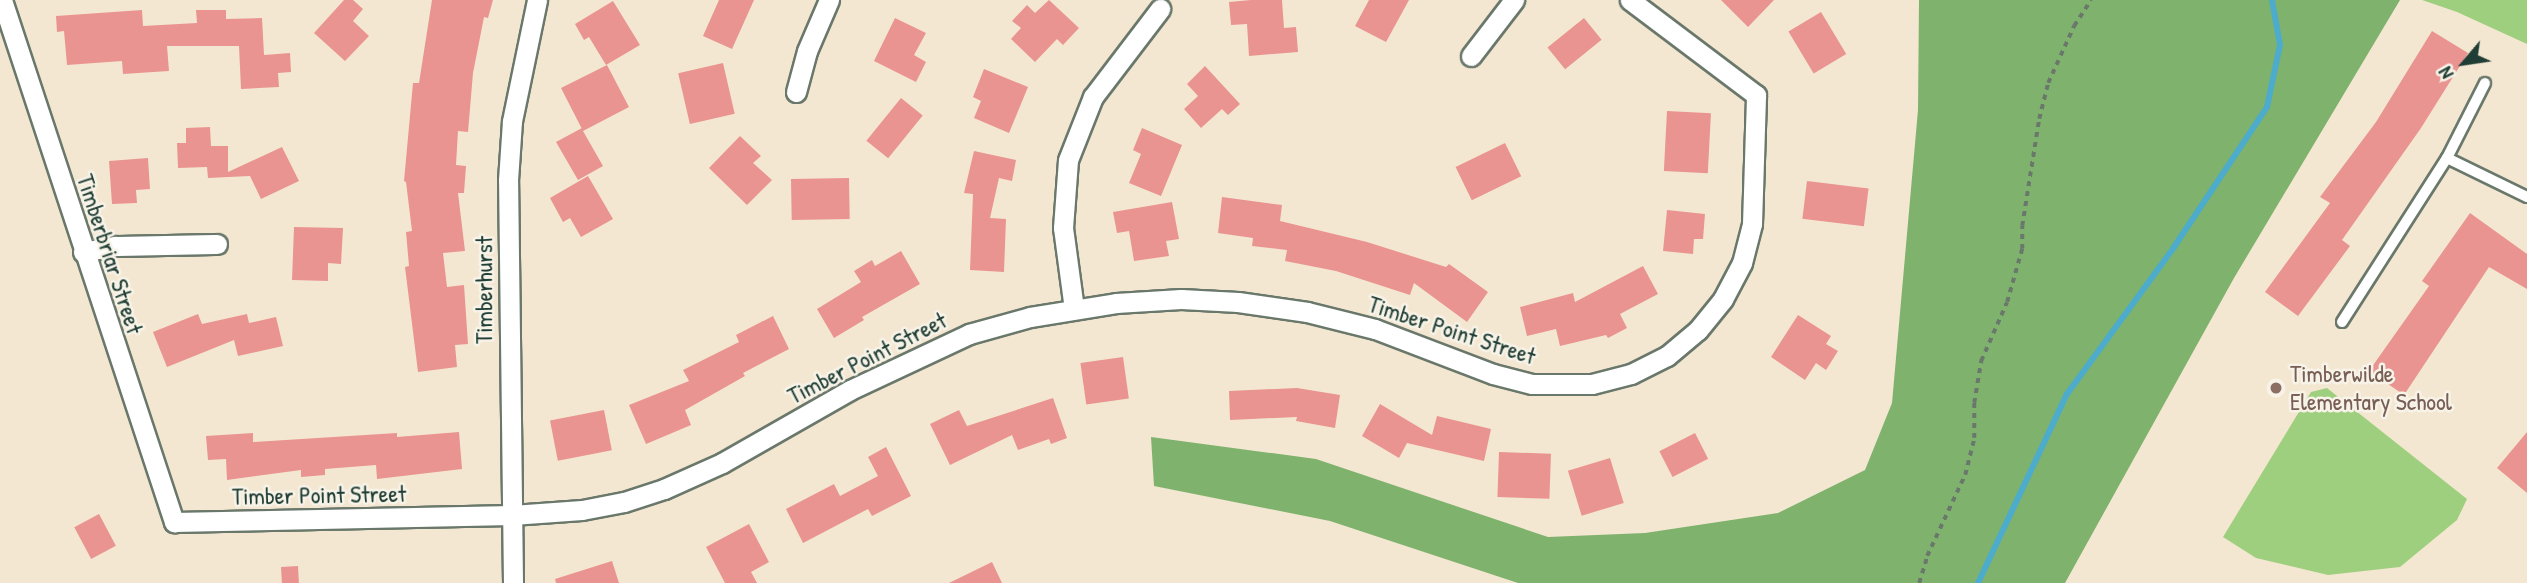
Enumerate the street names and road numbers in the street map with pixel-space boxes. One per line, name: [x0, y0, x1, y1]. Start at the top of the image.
street label: Timberbriar Street: [71, 171, 149, 337]
street label: Timberhurst: [470, 236, 498, 344]
street label: Timber Point Street: [1365, 289, 1539, 371]
street label: Timber Point Street: [783, 306, 951, 410]
street label: Timber Point Street: [232, 479, 406, 511]

